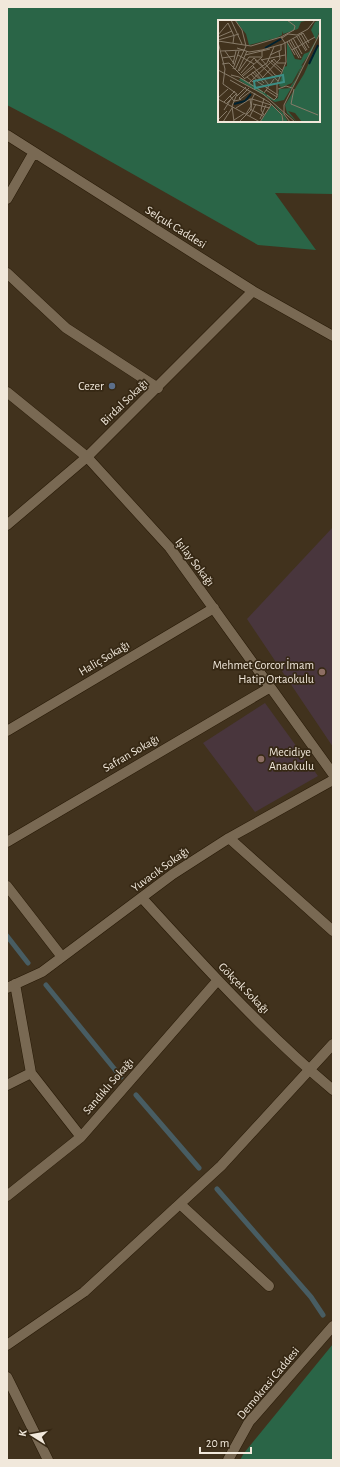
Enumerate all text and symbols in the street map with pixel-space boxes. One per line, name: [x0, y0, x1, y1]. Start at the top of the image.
inset map: [218, 20, 320, 122]
street label: Selçuk Caddesi: [143, 204, 209, 250]
street label: Birdal Sokağı: [98, 377, 150, 427]
place label: Cezer: [78, 380, 104, 392]
marker: Cezer: [107, 381, 117, 391]
street label: Işılay Sokağı: [172, 536, 217, 589]
street label: Haliç Sokağı: [77, 638, 131, 678]
place label: Mehmet Corcor İmam Hatip Ortaokulu: [213, 658, 314, 685]
marker: Mehmet Corcor İmam Hatip Ortaokulu: [317, 667, 327, 677]
street label: Safran Sokağı: [101, 732, 161, 774]
place label: Mecidiye Anaokulu: [269, 746, 314, 772]
marker: Mecidiye Anaokulu: [256, 754, 266, 764]
street label: Yuvacık Sokağı: [129, 844, 191, 894]
street label: Gökçek Sokağı: [216, 960, 272, 1016]
street label: Sandıklı Sokağı: [80, 1056, 136, 1116]
street label: Demokrasi Caddesi: [234, 1345, 302, 1421]
north arrow: [12, 1415, 52, 1455]
text: K: [17, 1428, 29, 1437]
scale bar: [200, 1429, 251, 1455]
text: 20 m: [206, 1437, 229, 1449]

